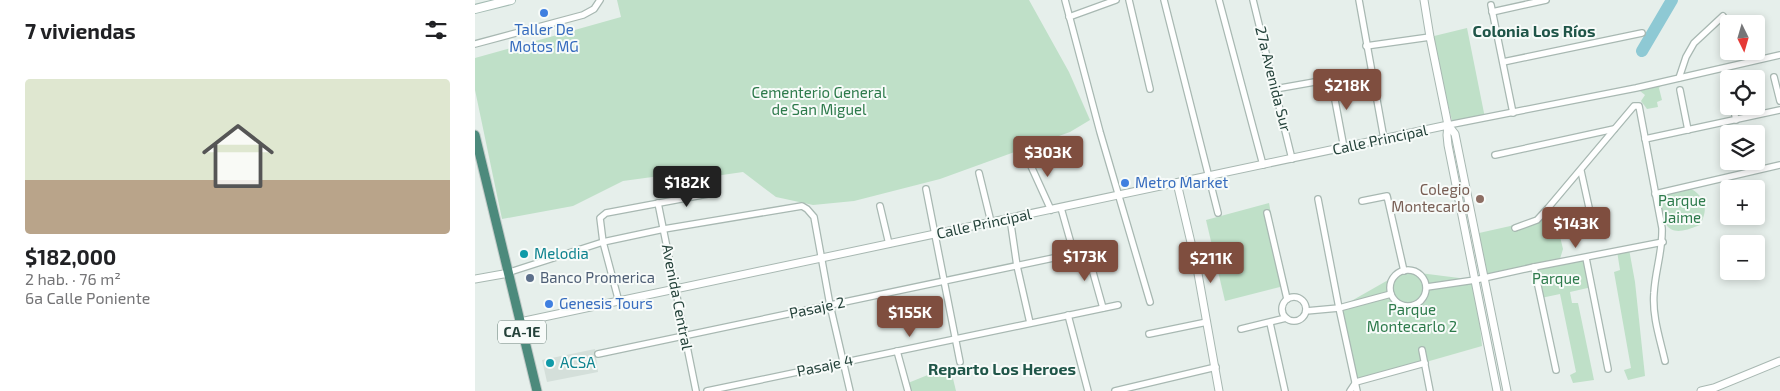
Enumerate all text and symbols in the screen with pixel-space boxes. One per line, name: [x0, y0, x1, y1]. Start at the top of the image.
marker: Taller De Motos MG: [538, 7, 550, 19]
north arrow: [1720, 15, 1765, 60]
map controls: [1720, 15, 1765, 280]
icon: filters: [422, 16, 450, 44]
text: 7 viviendas: [25, 18, 136, 43]
place label: Taller De Motos MG: [509, 20, 579, 55]
district label: Colonia Los Ríos: [1473, 21, 1595, 40]
street label: 27a Avenida Sur: [1252, 24, 1296, 133]
pin: $218K: [1312, 68, 1382, 111]
button: locate: [1720, 70, 1765, 115]
text: $218K: [1324, 75, 1370, 94]
park label: Cementerio General de San Miguel: [752, 83, 887, 118]
icon: home: [193, 111, 283, 201]
street label: Calle Principal: [1331, 120, 1430, 158]
button: layers: [1720, 125, 1765, 170]
pin: $303K: [1013, 136, 1083, 178]
text: $303K: [1024, 142, 1072, 161]
pin: $182K: [652, 166, 722, 208]
text: $182K: [664, 172, 710, 191]
place label: Metro Market: [1135, 173, 1228, 191]
marker: Metro Market: [1119, 177, 1131, 189]
place label: Colegio Montecarlo: [1391, 180, 1470, 215]
button: +: [1720, 180, 1765, 225]
park label: Parque Jaime: [1658, 191, 1706, 226]
marker: Colegio Montecarlo: [1474, 193, 1486, 205]
street label: Calle Principal: [935, 204, 1034, 242]
pin: $143K: [1541, 206, 1611, 249]
text: $143K: [1553, 213, 1599, 232]
button: −: [1720, 235, 1765, 280]
pin: $173K: [1050, 240, 1120, 282]
street label: Avenida Central: [659, 242, 697, 352]
pin: $211K: [1176, 242, 1246, 284]
text: $182,000: [25, 244, 116, 269]
place label: Melodia: [534, 244, 589, 262]
text: $173K: [1063, 246, 1107, 265]
marker: Melodia: [518, 248, 530, 260]
text: $211K: [1190, 248, 1232, 267]
place label: Banco Promerica: [540, 268, 655, 286]
text: 2 hab. · 76 m²: [25, 269, 121, 288]
park label: Parque: [1532, 269, 1580, 287]
marker: Banco Promerica: [524, 272, 536, 284]
text: 6a Calle Poniente: [25, 288, 150, 307]
street label: Pasaje 2: [787, 292, 846, 323]
place label: Genesis Tours: [559, 294, 653, 312]
pin: $155K: [875, 296, 945, 338]
marker: Genesis Tours: [543, 298, 555, 310]
park label: Parque Montecarlo 2: [1367, 300, 1457, 335]
text: $155K: [888, 302, 932, 321]
road number: CA-1E: [498, 321, 546, 344]
street label: Pasaje 4: [795, 350, 855, 381]
place label: ACSA: [560, 353, 596, 371]
marker: ACSA: [544, 357, 556, 369]
district label: Reparto Los Heroes: [928, 359, 1076, 378]

